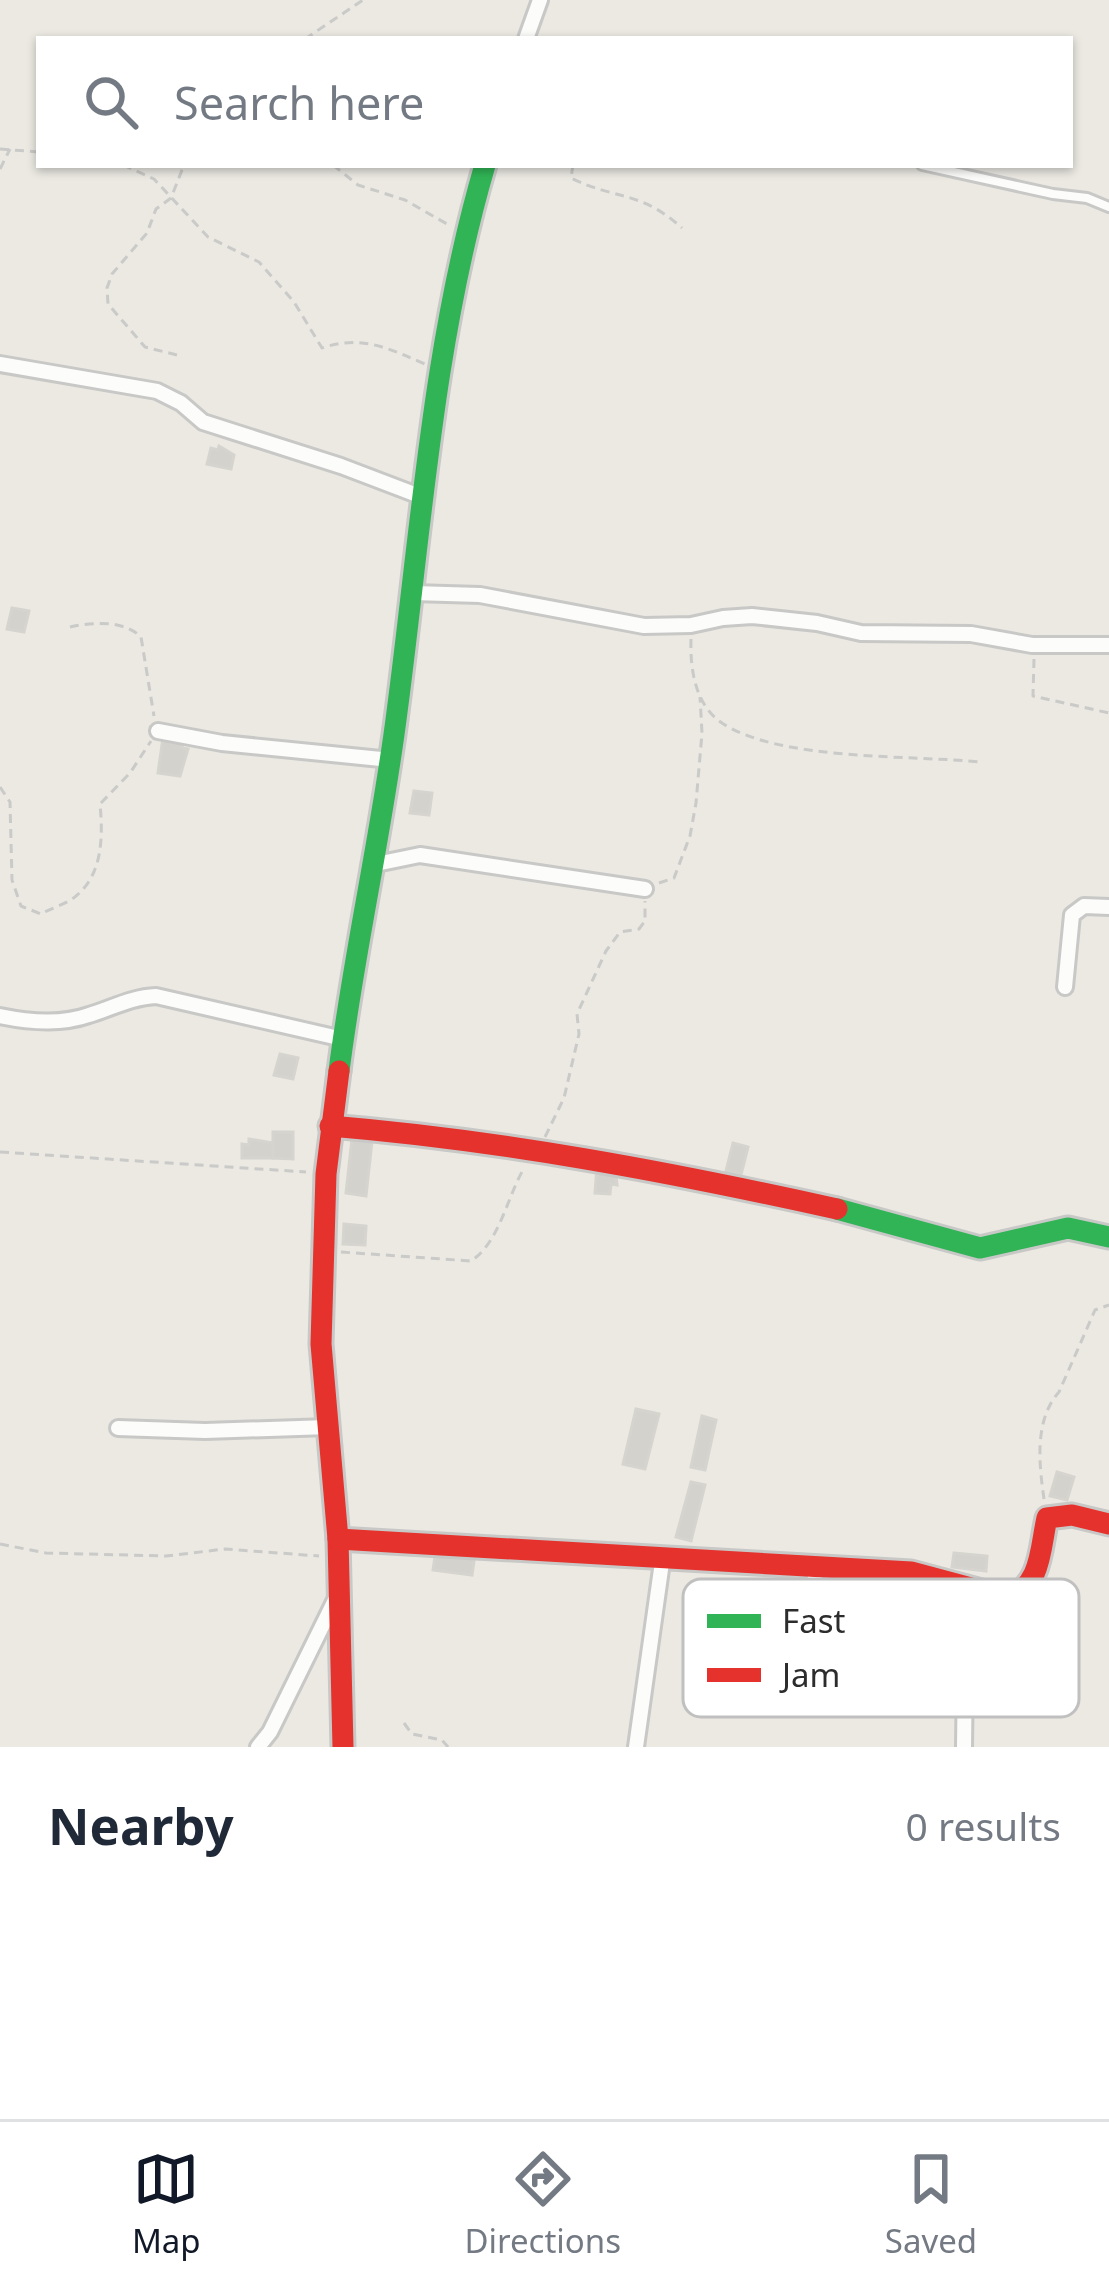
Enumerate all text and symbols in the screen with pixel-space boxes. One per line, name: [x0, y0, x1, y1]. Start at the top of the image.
search box: [36, 36, 1073, 168]
icon: search: [78, 69, 144, 135]
text: Search here: [174, 72, 424, 133]
legend: [683, 1579, 1079, 1717]
text: Fast: [782, 1598, 845, 1643]
text: Jam: [779, 1652, 840, 1697]
text: Nearby: [48, 1790, 234, 1860]
text: 0 results: [906, 1799, 1061, 1852]
tab: Map: [132, 2146, 201, 2263]
tab: Directions: [464, 2146, 621, 2263]
tab: Saved: [885, 2146, 977, 2263]

